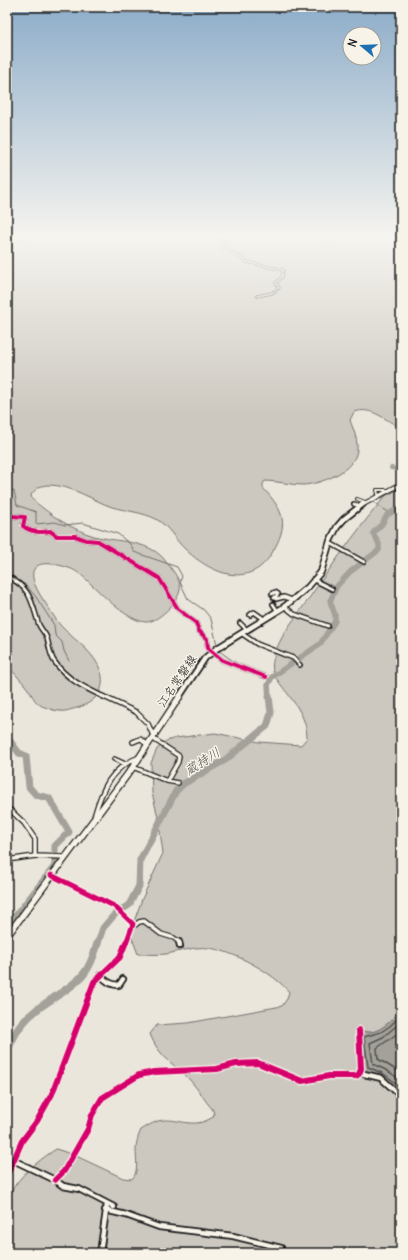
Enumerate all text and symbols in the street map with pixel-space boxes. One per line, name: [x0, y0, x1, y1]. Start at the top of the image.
north arrow: [342, 26, 382, 66]
text: N: [345, 37, 360, 49]
street label: 江名常磐線: [154, 652, 200, 710]
water label: 蔵持川: [181, 744, 223, 779]

